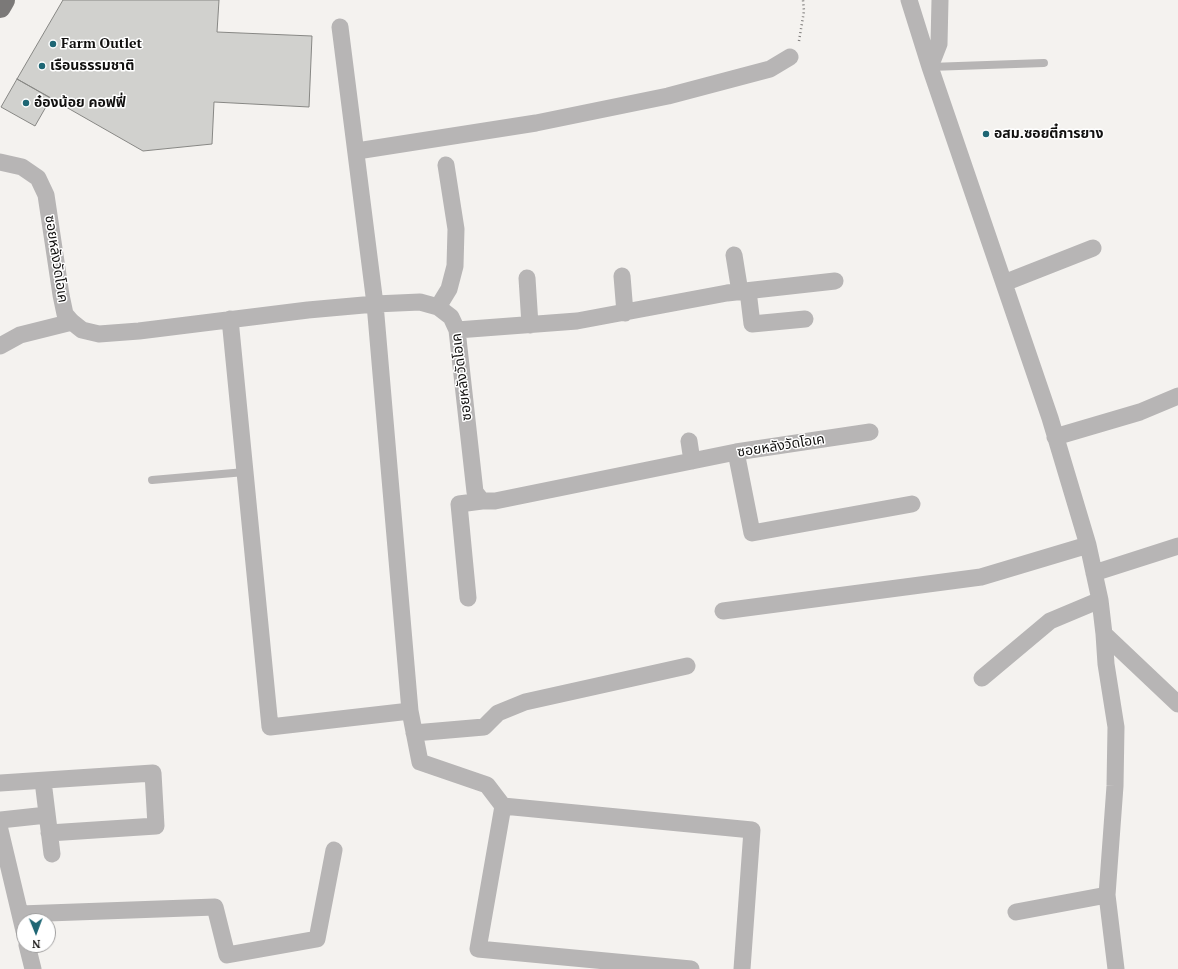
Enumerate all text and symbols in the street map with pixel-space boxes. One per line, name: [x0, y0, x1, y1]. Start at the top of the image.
place label: Farm Outlet: [61, 36, 142, 52]
marker: Farm Outlet: [48, 39, 58, 49]
place label: เรือนธรรมชาติ: [50, 58, 134, 74]
marker: เรือนธรรมชาติ: [37, 61, 47, 71]
place label: อ๋องน้อย คอฟฟี่: [34, 95, 126, 111]
marker: อ๋องน้อย คอฟฟี่: [21, 98, 31, 108]
place label: อสม.ซอยตี๋การยาง: [994, 126, 1103, 142]
marker: อสม.ซอยตี๋การยาง: [981, 129, 991, 139]
street label: ซอยหลังวัดโอเค: [41, 214, 71, 304]
street label: ซอยหลังวัดโอเค: [448, 332, 476, 422]
street label: ซอยหลังวัดโอเค: [736, 431, 826, 461]
north arrow: [16, 913, 56, 953]
text: N: [32, 937, 40, 951]

